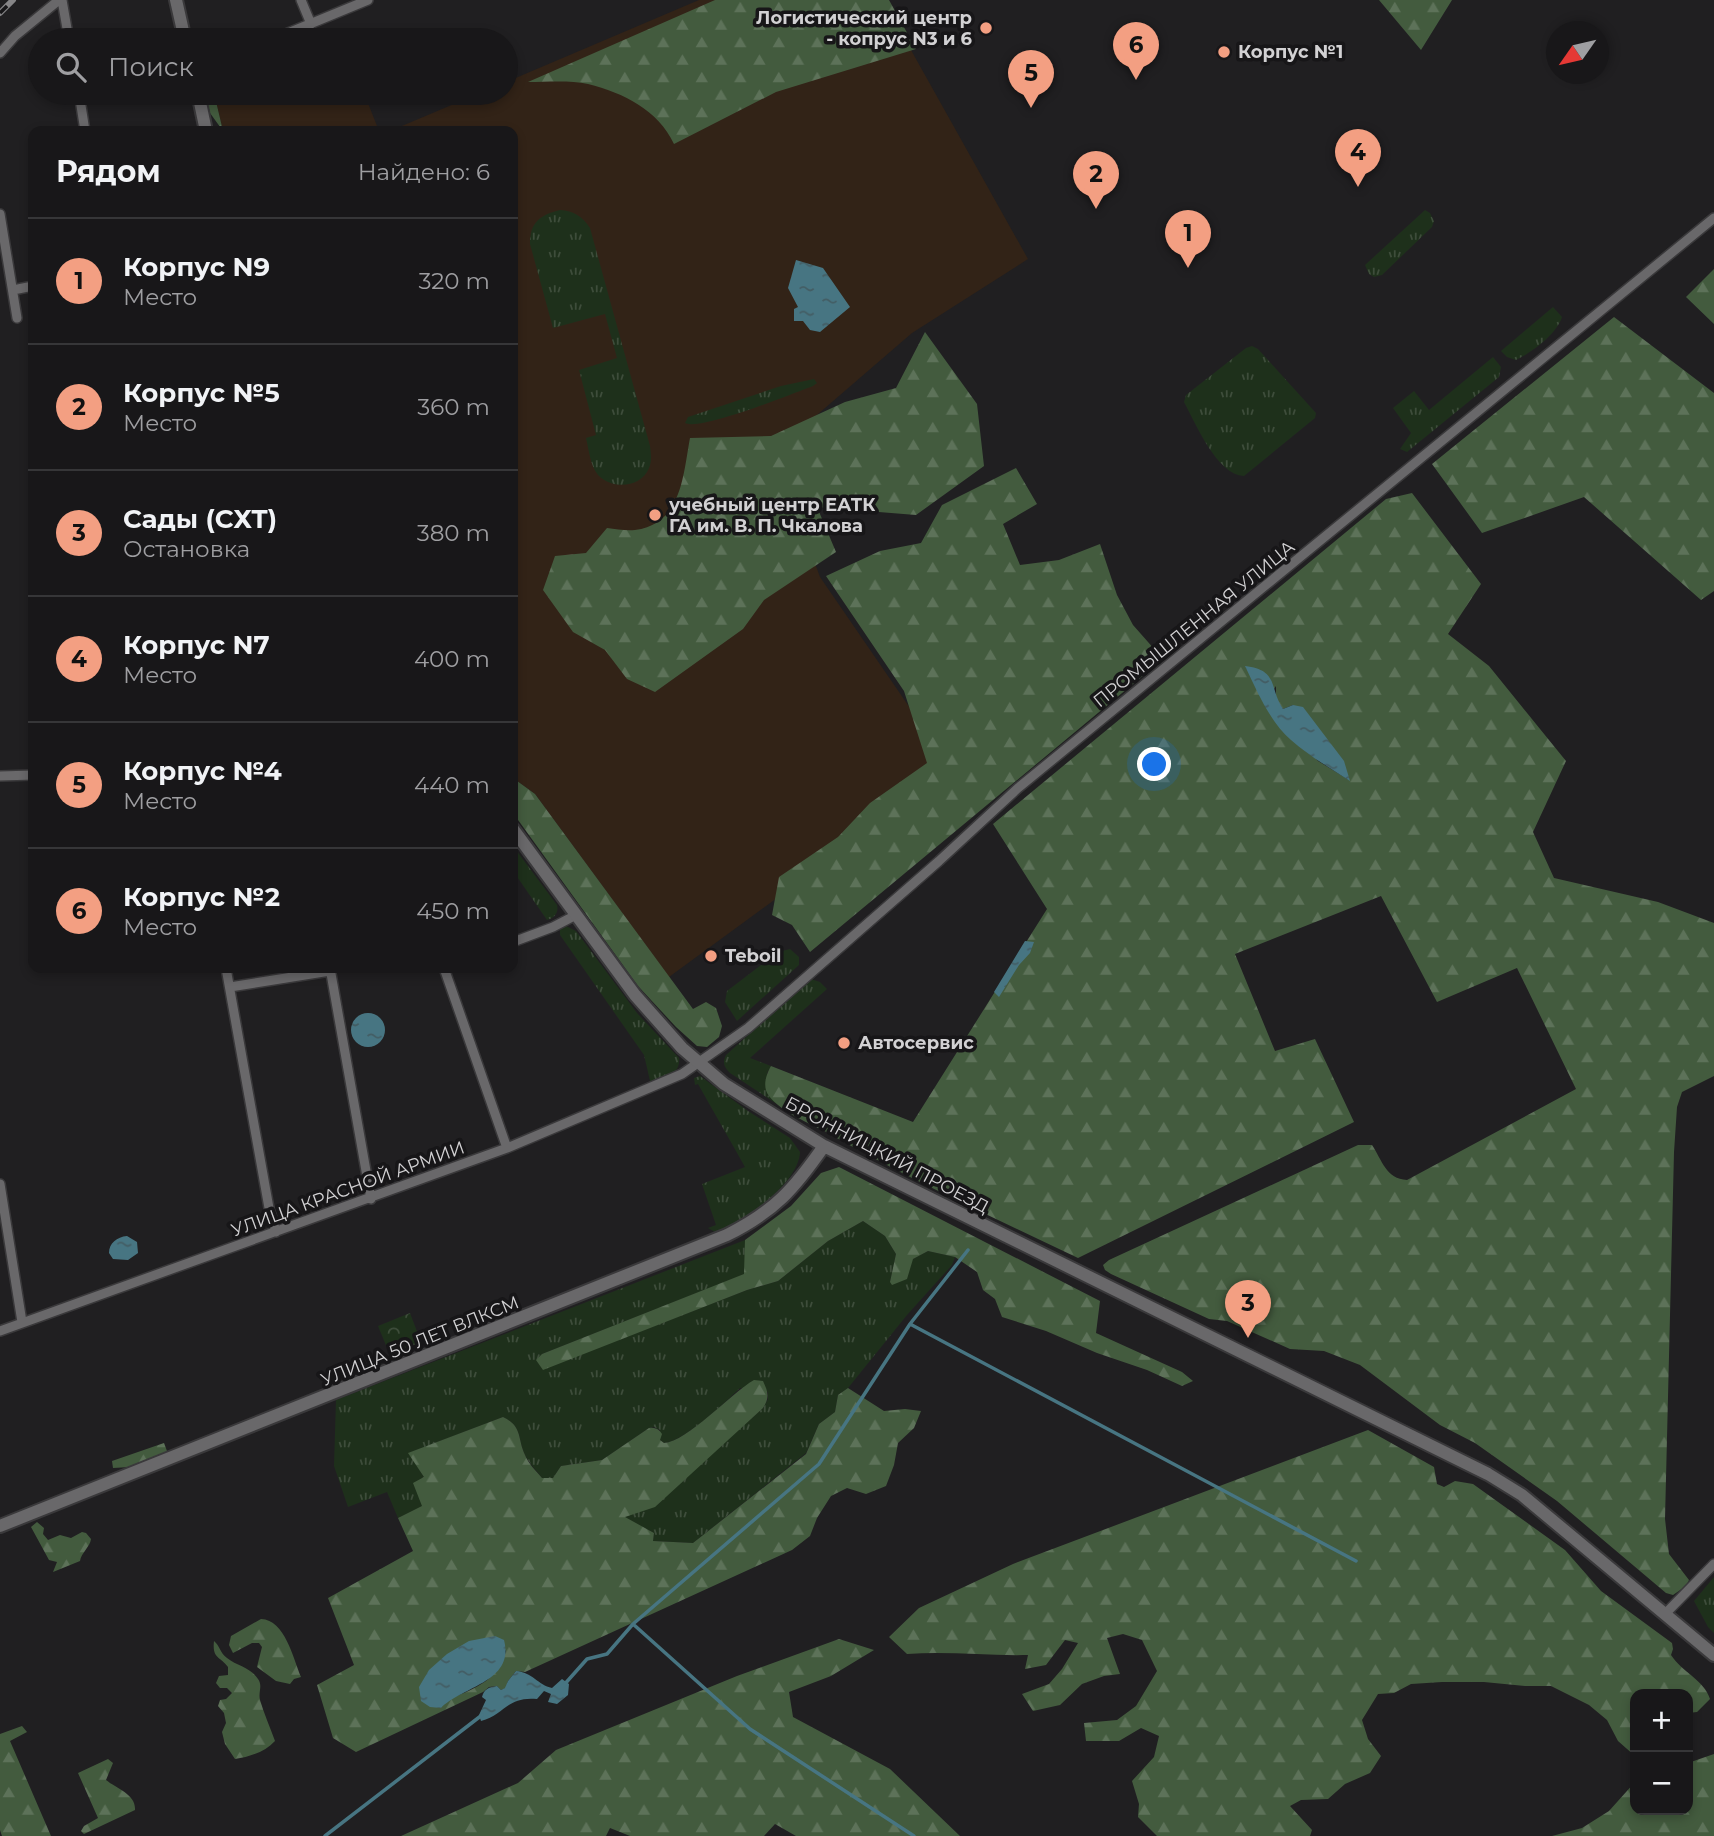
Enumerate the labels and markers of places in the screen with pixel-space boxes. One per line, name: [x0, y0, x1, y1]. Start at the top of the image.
place label: Логистический центр - копрус N3 и 6: [756, 7, 973, 50]
marker: Логистический центр - копрус N3 и 6: [978, 20, 994, 36]
pin: 6: [1113, 22, 1159, 80]
place label: Корпус №1: [1238, 41, 1343, 63]
marker: Корпус №1: [1216, 44, 1232, 60]
pin: 5: [1008, 50, 1054, 108]
pin: 4: [1335, 129, 1381, 187]
pin: 2: [1073, 151, 1119, 209]
pin: 1: [1165, 210, 1211, 268]
place label: учебный центр ЕАТК ГА им. В. П. Чкалова: [668, 494, 876, 537]
marker: учебный центр ЕАТК ГА им. В. П. Чкалова: [647, 507, 663, 523]
place label: Teboil: [725, 945, 782, 967]
marker: Teboil: [703, 948, 719, 964]
place label: Автосервис: [858, 1032, 974, 1054]
marker: Автосервис: [836, 1035, 852, 1051]
pin: 3: [1225, 1280, 1271, 1338]

